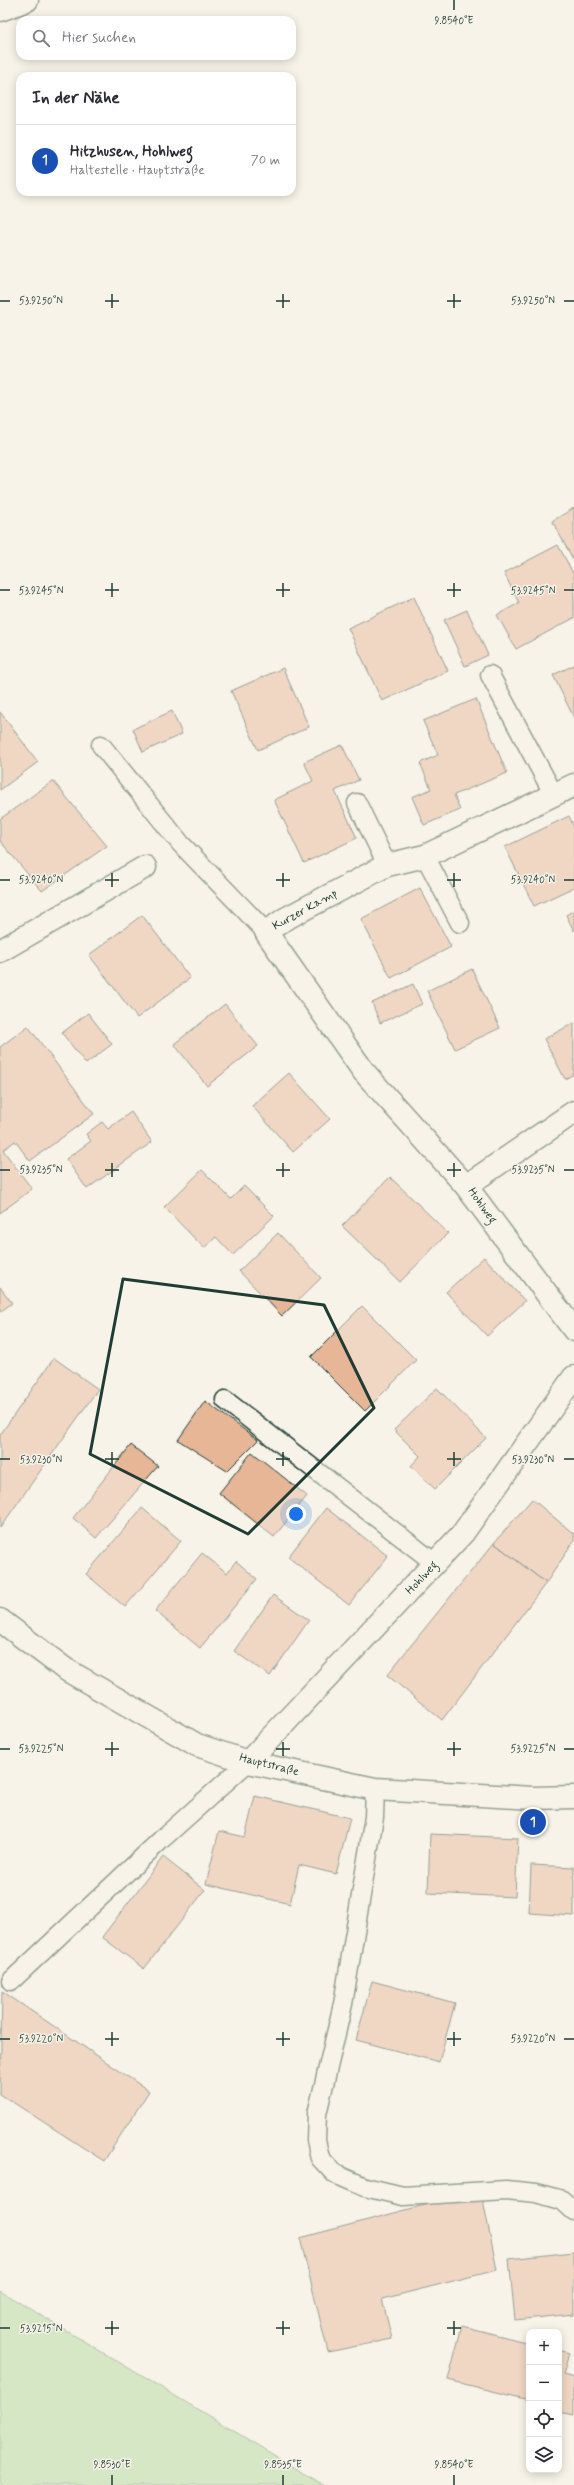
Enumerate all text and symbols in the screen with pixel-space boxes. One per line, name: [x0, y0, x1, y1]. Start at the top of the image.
text: 9.8540°E: [435, 14, 474, 28]
search box: [16, 16, 296, 60]
icon: search: [30, 27, 52, 49]
text: Hier suchen: [62, 28, 136, 48]
text: In der Nähe: [32, 87, 120, 109]
text: Hitzhusen, Hohlweg: [70, 142, 193, 162]
text: 1: [42, 152, 48, 169]
text: 70 m: [251, 152, 280, 169]
text: Haltestelle · Hauptstraße: [70, 162, 205, 179]
text: 53.9250°N: [19, 294, 63, 308]
text: 53.9250°N: [511, 294, 555, 308]
text: 53.9245°N: [19, 584, 64, 598]
text: 53.9245°N: [511, 584, 556, 598]
text: 53.9240°N: [19, 873, 63, 887]
text: 53.9240°N: [511, 873, 555, 887]
street label: Kurzer Kamp: [270, 885, 341, 934]
text: 53.9235°N: [20, 1163, 63, 1177]
text: 53.9235°N: [512, 1163, 555, 1177]
street label: Hohlweg: [463, 1185, 500, 1228]
text: 53.9230°N: [20, 1453, 63, 1467]
text: 53.9230°N: [512, 1453, 555, 1467]
your location: [286, 1504, 306, 1524]
street label: Hohlweg: [402, 1557, 443, 1599]
text: 53.9225°N: [19, 1742, 64, 1756]
text: 53.9225°N: [511, 1742, 556, 1756]
street label: Hauptstraße: [237, 1750, 301, 1780]
pin: 1: [520, 1807, 546, 1837]
text: 53.9220°N: [19, 2032, 64, 2046]
text: 53.9220°N: [511, 2032, 556, 2046]
text: 53.9215°N: [20, 2322, 63, 2336]
map controls: [526, 2329, 562, 2473]
button: +: [526, 2329, 562, 2365]
button: −: [526, 2365, 562, 2401]
button: locate: [526, 2401, 562, 2437]
button: layers: [526, 2437, 562, 2473]
text: 9.8530°E: [93, 2458, 131, 2472]
text: 9.8535°E: [264, 2458, 302, 2472]
text: 9.8540°E: [435, 2458, 474, 2472]

